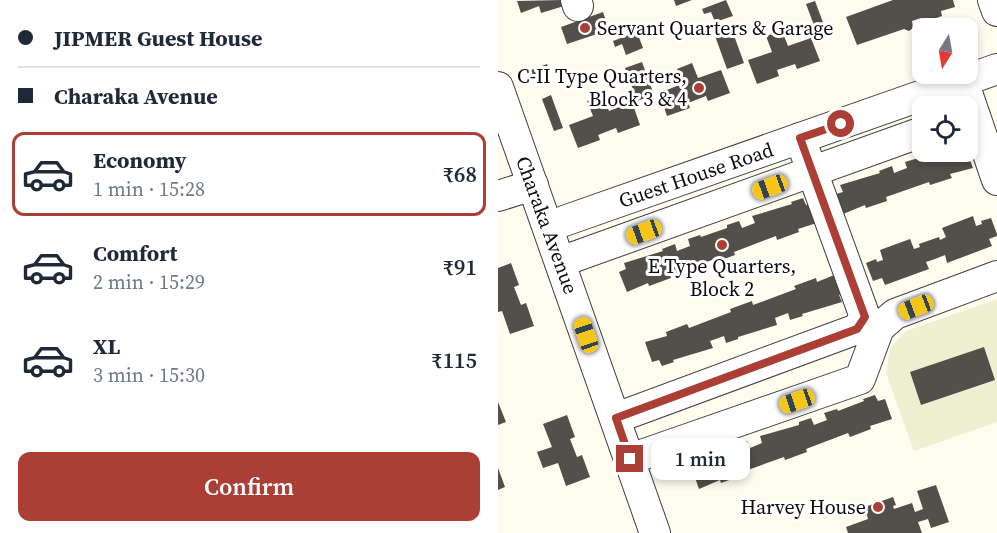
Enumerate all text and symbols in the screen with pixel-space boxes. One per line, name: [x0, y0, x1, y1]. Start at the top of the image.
place label: Servant Quarters & Garage: [597, 14, 834, 42]
north arrow: [912, 18, 978, 84]
map controls: [912, 18, 978, 162]
marker: Servant Quarters & Garage: [578, 21, 592, 35]
text: JIPMER Guest House: [54, 23, 262, 53]
place label: C-II Type Quarters, Block 3 & 4: [517, 62, 687, 113]
text: Charaka Avenue: [54, 81, 218, 111]
marker: C-II Type Quarters, Block 3 & 4: [692, 81, 706, 95]
button: locate: [912, 96, 978, 162]
route start: [827, 110, 854, 137]
street label: Guest House Road: [615, 135, 778, 215]
text: Economy: [93, 145, 187, 175]
icon: car: [21, 147, 75, 201]
street label: Charaka Avenue: [509, 152, 585, 298]
text: ₹68: [443, 159, 477, 189]
car: [750, 172, 790, 202]
text: 1 min · 15:28: [93, 175, 205, 203]
car: [624, 217, 664, 247]
text: Comfort: [93, 238, 177, 268]
marker: E Type Quarters, Block 2: [715, 238, 729, 252]
icon: car: [21, 240, 75, 294]
text: ₹91: [443, 252, 477, 282]
place label: E Type Quarters, Block 2: [648, 252, 796, 303]
text: 2 min · 15:29: [93, 268, 205, 296]
car: [896, 292, 936, 322]
car: [572, 315, 600, 355]
text: XL: [93, 331, 120, 361]
icon: car: [21, 333, 75, 387]
text: ₹115: [431, 345, 477, 375]
text: 3 min · 15:30: [93, 361, 205, 389]
car: [777, 387, 817, 415]
callout: 1 min: [651, 438, 750, 480]
route end: [616, 445, 643, 472]
text: 1 min: [675, 445, 726, 473]
button: Confirm: [18, 452, 480, 521]
place label: Harvey House: [741, 493, 866, 521]
marker: Harvey House: [871, 500, 885, 514]

